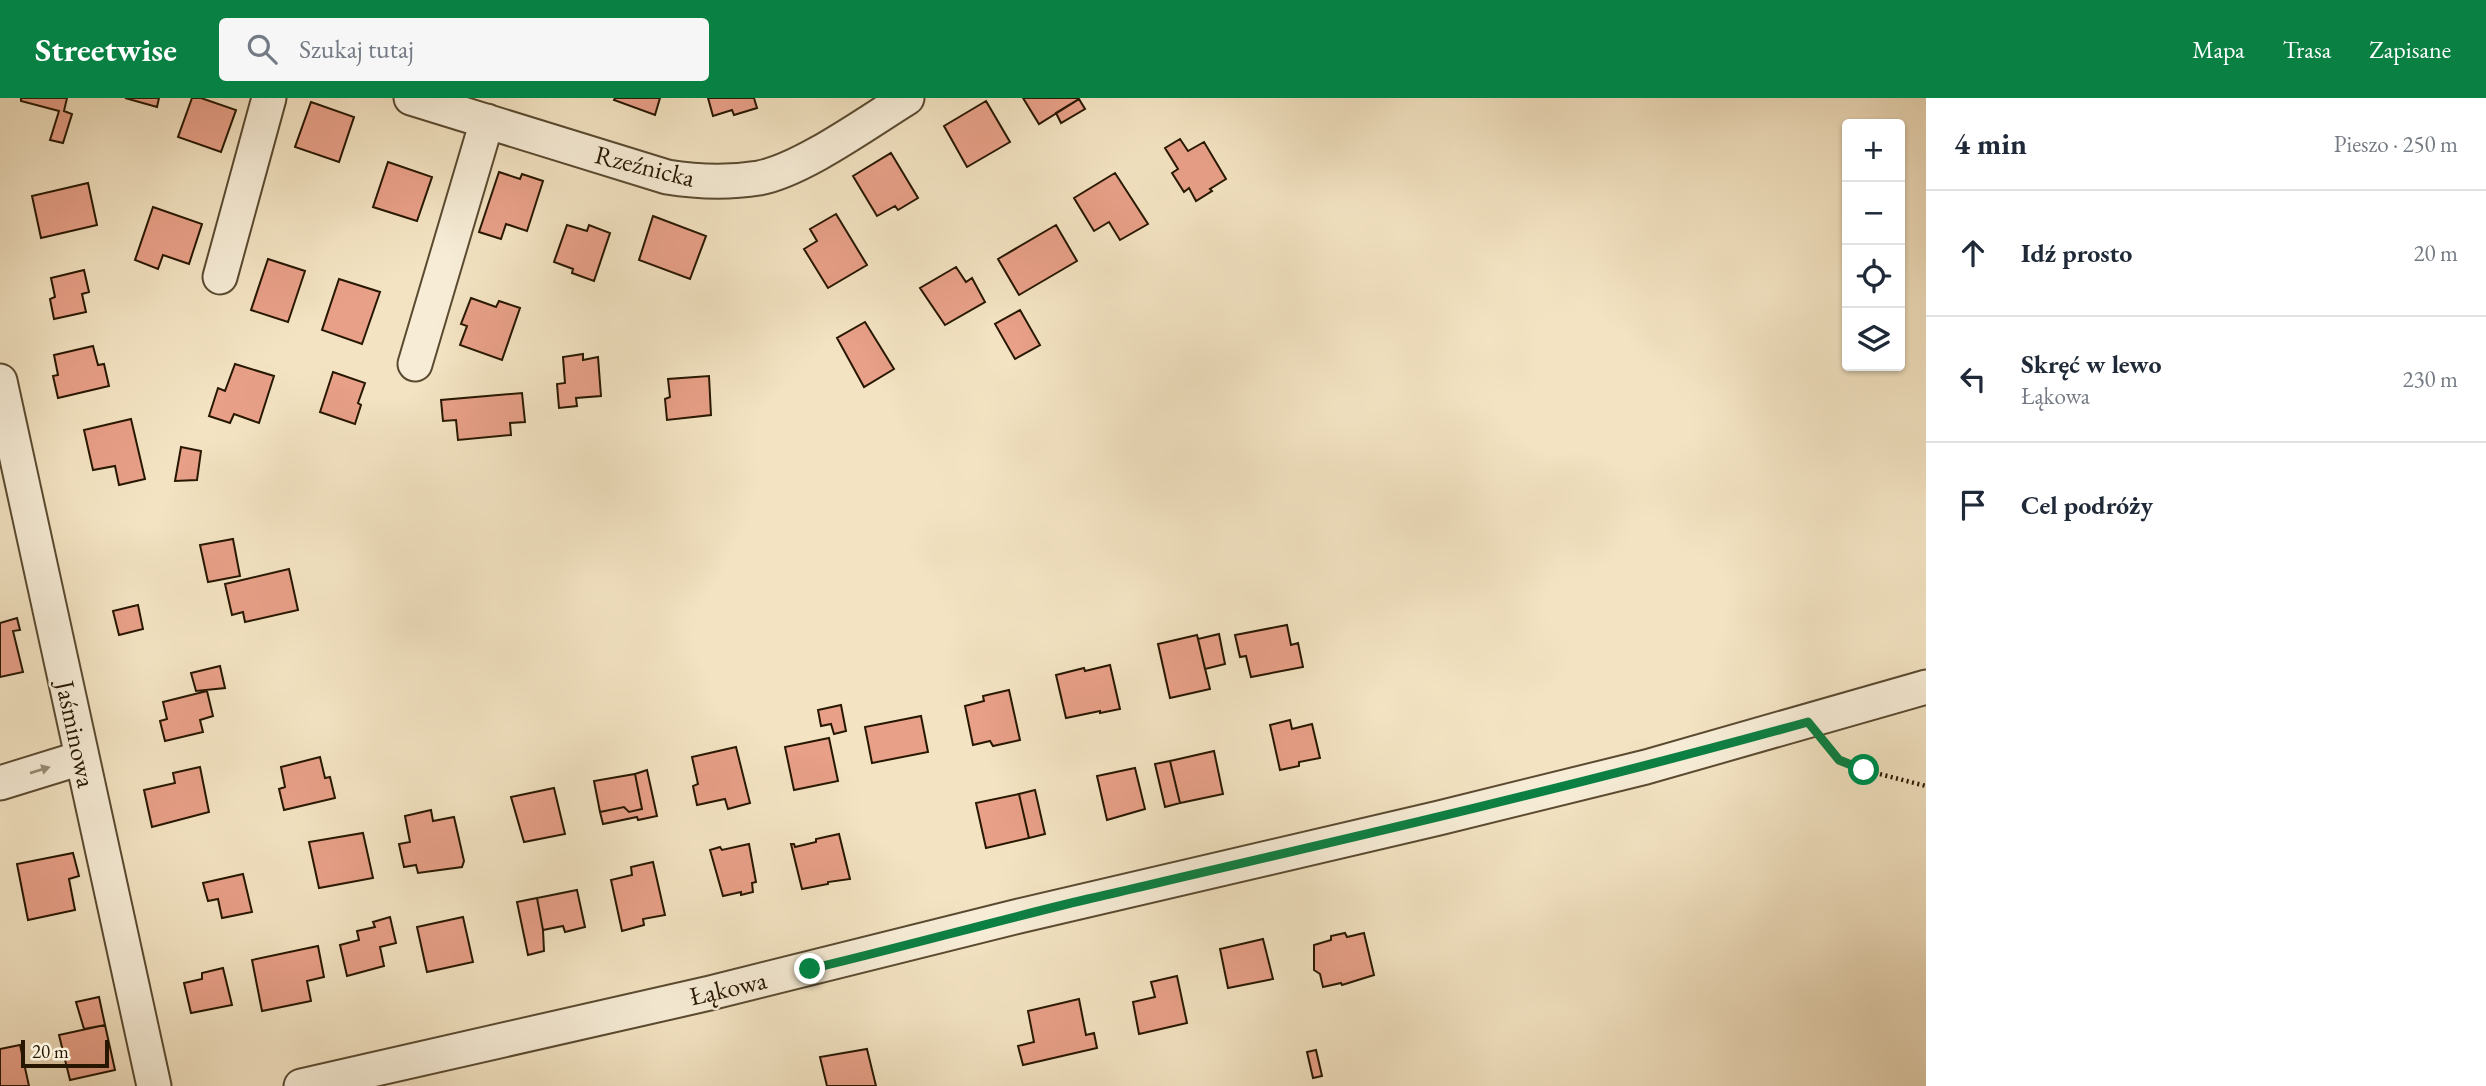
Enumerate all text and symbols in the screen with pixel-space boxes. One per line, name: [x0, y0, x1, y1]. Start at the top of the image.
search box: [219, 18, 709, 81]
text: Streetwise: [35, 28, 177, 71]
icon: search: [243, 30, 281, 68]
text: Szukaj tutaj: [299, 32, 414, 66]
text: Mapa: [2192, 34, 2245, 65]
text: Trasa: [2283, 34, 2331, 65]
text: Zapisane: [2369, 34, 2451, 65]
map controls: [1842, 119, 1905, 371]
button: +: [1842, 119, 1905, 182]
text: 4 min: [1954, 124, 2027, 163]
text: Pieszo · 250 m: [2334, 129, 2458, 159]
street label: Rzeźnicka: [592, 137, 699, 195]
button: −: [1842, 182, 1905, 245]
icon: ahead: [1954, 234, 1992, 272]
text: Idź prosto: [2021, 236, 2132, 270]
text: 20 m: [2413, 238, 2458, 268]
button: locate: [1842, 245, 1905, 308]
button: layers: [1842, 308, 1905, 371]
text: Skręć w lewo: [2021, 347, 2162, 381]
icon: left: [1954, 360, 1992, 398]
text: 230 m: [2402, 364, 2458, 394]
text: Łąkowa: [2021, 381, 2090, 411]
icon: arrive: [1954, 486, 1992, 524]
text: Cel podróży: [2021, 488, 2153, 522]
street label: Jaśminowa: [48, 676, 104, 791]
route start: [1848, 754, 1879, 785]
one-way arrow: [30, 765, 51, 775]
route end: [794, 953, 825, 984]
street label: Łąkowa: [686, 963, 770, 1013]
scale bar: [21, 1037, 108, 1069]
text: 20 m: [32, 1039, 69, 1064]

